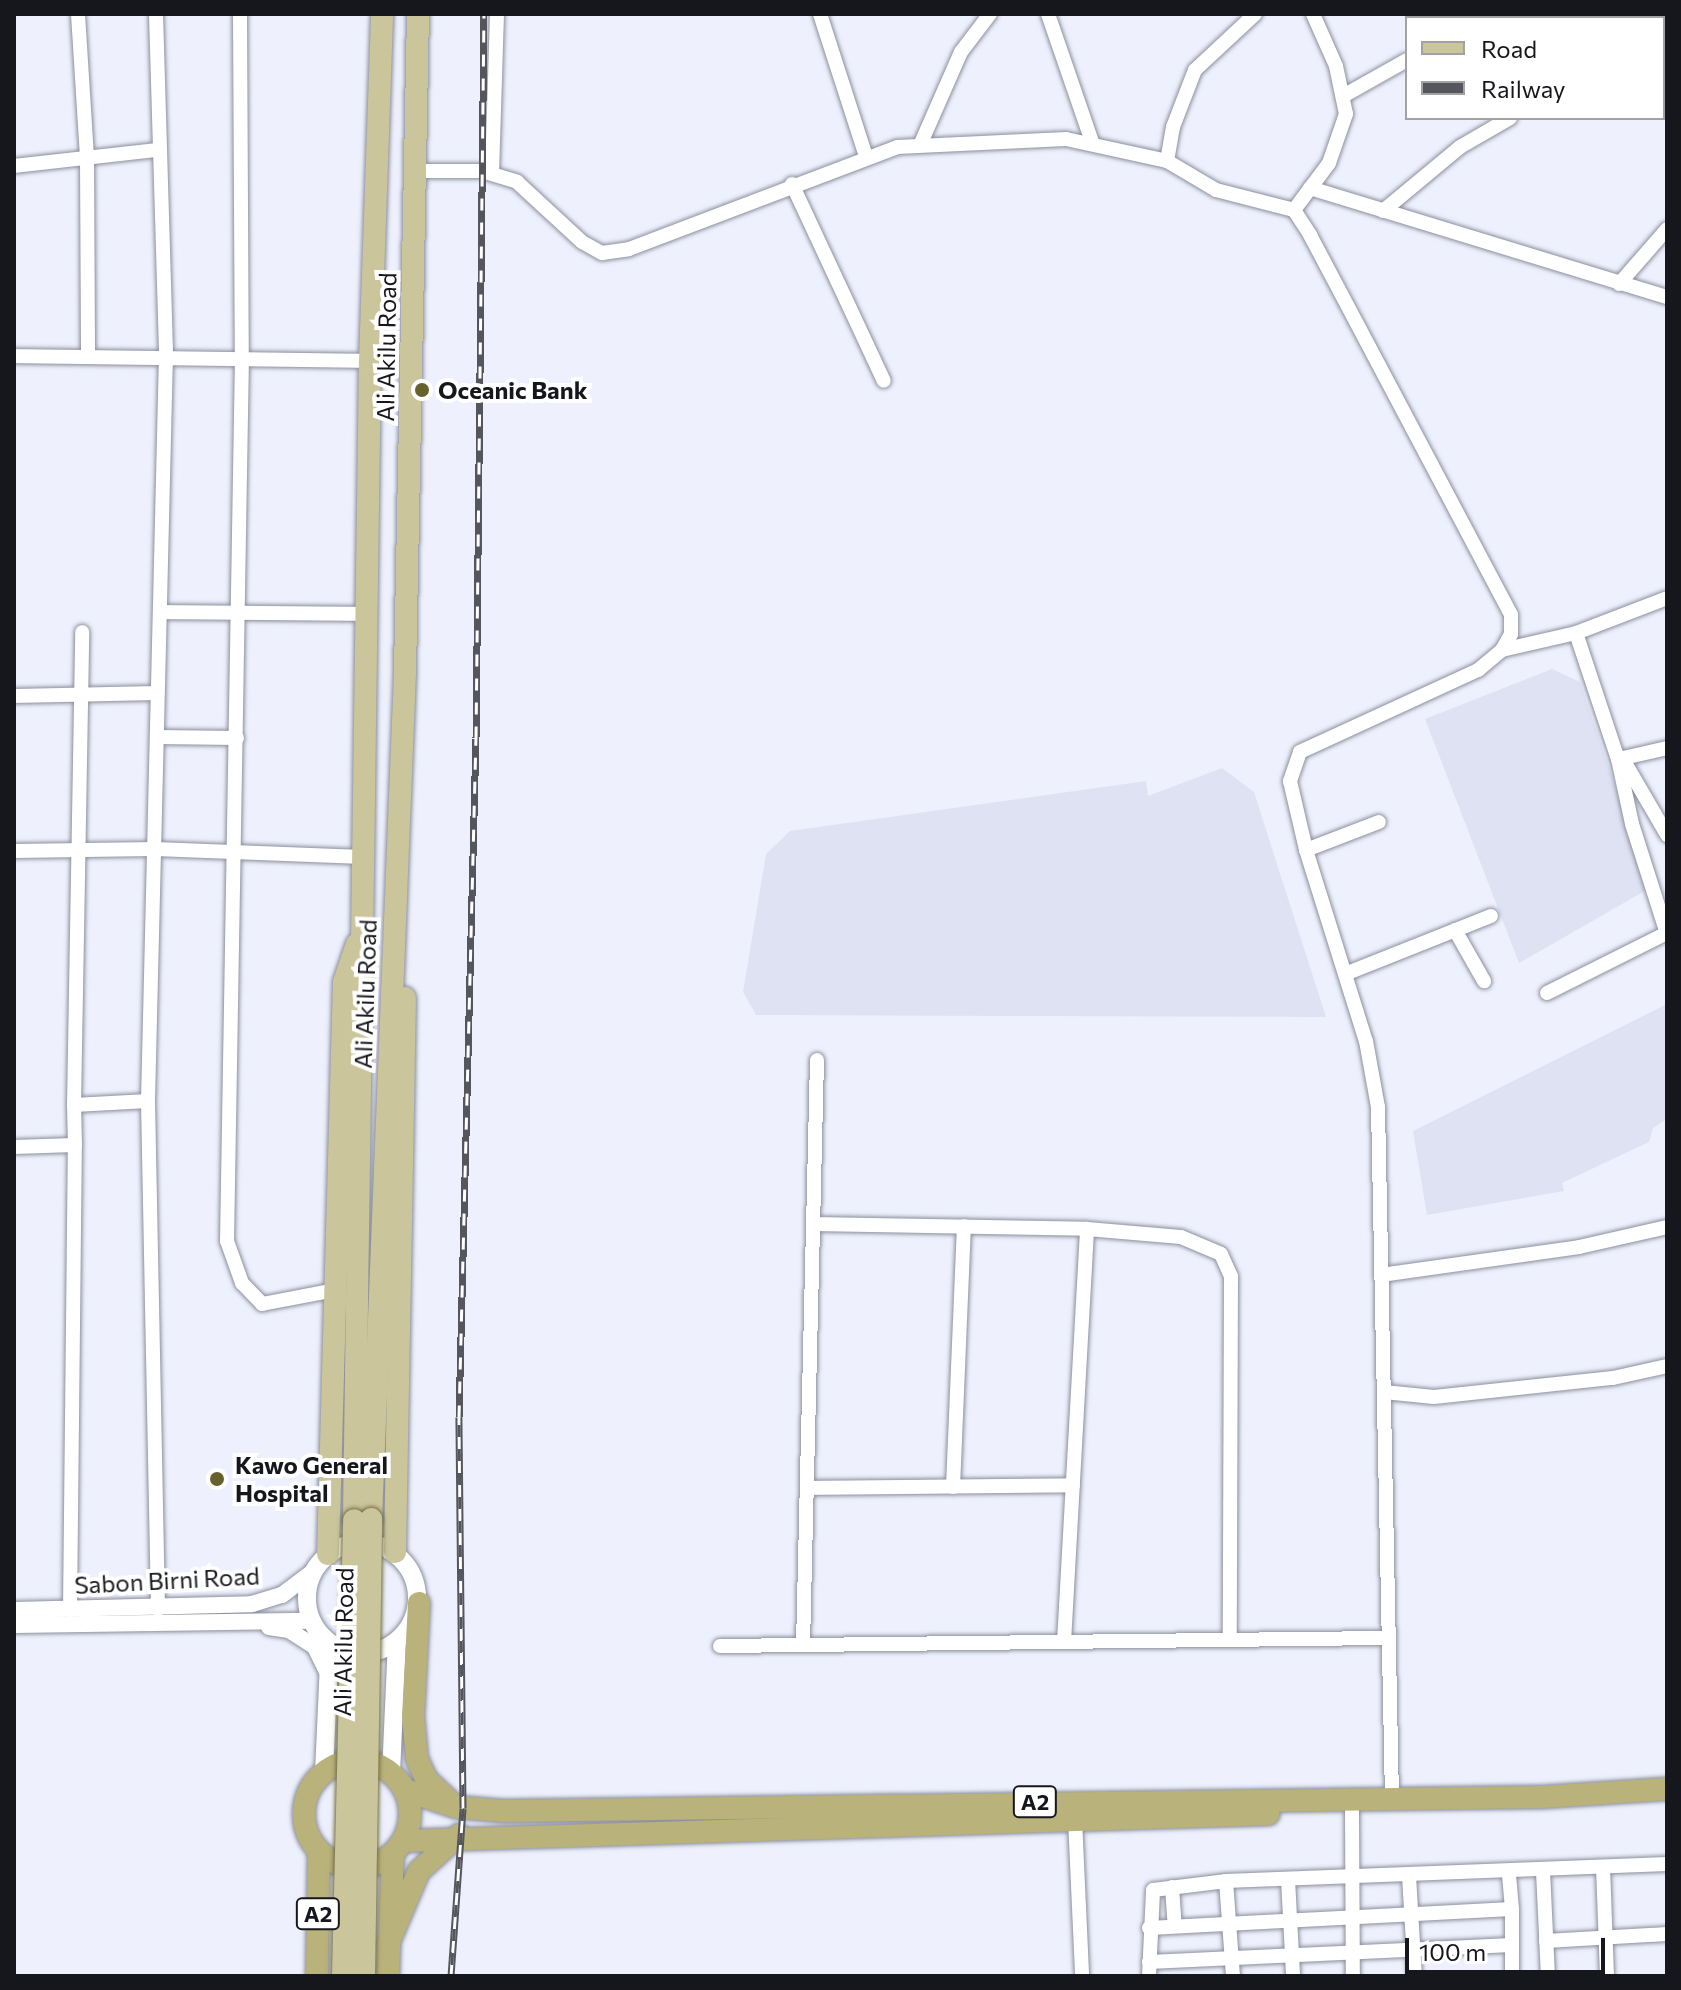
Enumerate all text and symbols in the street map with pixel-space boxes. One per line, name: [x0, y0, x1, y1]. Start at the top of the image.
legend: [1405, 16, 1665, 120]
text: Road: [1481, 34, 1537, 63]
text: Railway: [1481, 74, 1566, 103]
street label: Ali Akilu Road: [370, 272, 402, 422]
place label: Oceanic Bank: [438, 376, 587, 404]
marker: Oceanic Bank: [413, 381, 431, 399]
street label: Ali Akilu Road: [348, 919, 382, 1069]
place label: Kawo General Hospital: [235, 1451, 388, 1507]
marker: Kawo General Hospital: [206, 1468, 228, 1490]
street label: Sabon Birni Road: [74, 1561, 260, 1599]
street label: Ali Akilu Road: [327, 1567, 359, 1717]
road number: A2: [1011, 1784, 1059, 1820]
road number: A2: [294, 1896, 342, 1932]
scale bar: [1409, 1922, 1609, 1972]
text: 100 m: [1419, 1937, 1486, 1966]

